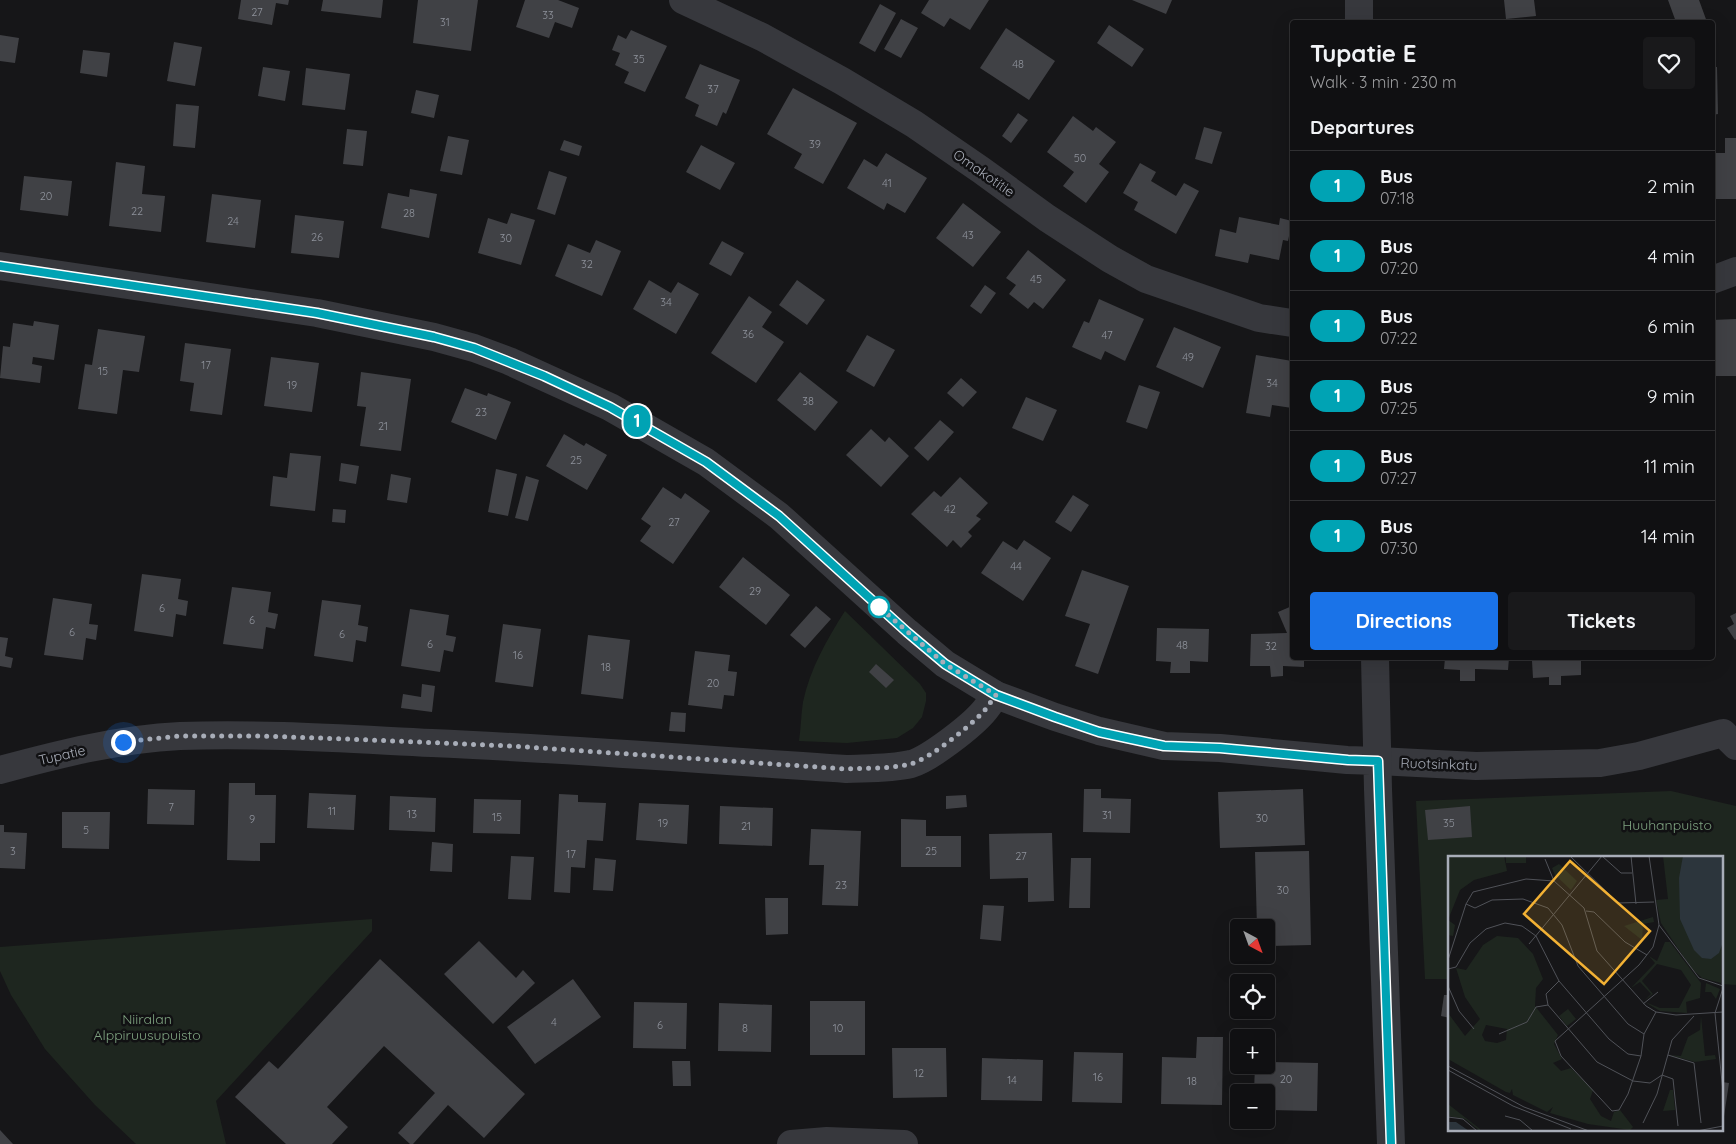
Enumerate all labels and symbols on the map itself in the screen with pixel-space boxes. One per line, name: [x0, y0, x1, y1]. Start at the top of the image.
house number: 27: [251, 5, 263, 19]
house number: 33: [542, 8, 554, 22]
house number: 31: [440, 15, 450, 29]
house number: 35: [633, 52, 645, 66]
house number: 48: [1012, 57, 1024, 71]
house number: 37: [707, 82, 719, 96]
house number: 39: [809, 137, 821, 151]
street label: Omakotitie: [950, 145, 1018, 201]
house number: 50: [1074, 151, 1086, 165]
house number: 41: [882, 176, 892, 190]
house number: 20: [40, 189, 52, 203]
house number: 22: [131, 204, 143, 218]
house number: 28: [403, 206, 415, 220]
house number: 24: [227, 214, 239, 228]
house number: 43: [962, 228, 974, 242]
house number: 26: [311, 230, 323, 244]
house number: 30: [500, 231, 512, 245]
house number: 32: [581, 257, 593, 271]
house number: 45: [1030, 272, 1042, 286]
house number: 34: [660, 295, 672, 309]
house number: 36: [742, 327, 754, 341]
house number: 47: [1101, 328, 1113, 342]
house number: 49: [1182, 350, 1194, 364]
house number: 17: [201, 358, 211, 372]
house number: 15: [98, 364, 108, 378]
house number: 34: [1266, 376, 1278, 390]
house number: 19: [287, 378, 297, 392]
house number: 38: [802, 394, 814, 408]
house number: 23: [475, 405, 487, 419]
line badge: 1: [621, 405, 653, 437]
house number: 21: [378, 419, 388, 433]
house number: 25: [570, 453, 582, 467]
house number: 42: [944, 502, 956, 516]
house number: 27: [668, 515, 680, 529]
house number: 44: [1010, 559, 1022, 573]
house number: 29: [749, 584, 761, 598]
unlabelled marker: [868, 596, 890, 618]
house number: 6: [159, 601, 165, 615]
house number: 6: [249, 613, 255, 627]
house number: 6: [69, 625, 75, 639]
house number: 6: [339, 627, 345, 641]
house number: 6: [427, 637, 433, 651]
house number: 48: [1176, 638, 1188, 652]
house number: 32: [1265, 639, 1277, 653]
house number: 16: [513, 648, 523, 662]
house number: 18: [601, 660, 611, 674]
house number: 20: [707, 676, 719, 690]
your location: [111, 730, 136, 755]
street label: Tupatie: [37, 741, 87, 769]
street label: Ruotsinkatu: [1400, 754, 1478, 774]
house number: 7: [168, 800, 174, 814]
house number: 11: [328, 804, 336, 818]
house number: 13: [407, 807, 417, 821]
house number: 31: [1102, 808, 1112, 822]
house number: 15: [492, 810, 502, 824]
house number: 30: [1256, 811, 1268, 825]
house number: 9: [249, 812, 255, 826]
house number: 19: [658, 816, 668, 830]
house number: 35: [1443, 816, 1455, 830]
park label: Huuhanpuisto: [1622, 816, 1712, 834]
house number: 21: [741, 819, 751, 833]
house number: 5: [83, 823, 89, 837]
house number: 3: [10, 844, 16, 858]
house number: 25: [925, 844, 937, 858]
house number: 17: [566, 847, 576, 861]
house number: 27: [1015, 849, 1027, 863]
inset map: [1448, 856, 1724, 1132]
house number: 23: [835, 878, 847, 892]
house number: 30: [1277, 883, 1289, 897]
north arrow: [1230, 919, 1275, 964]
park label: Niiralan Alppiruusupuisto: [93, 1010, 201, 1044]
house number: 4: [551, 1015, 557, 1029]
house number: 6: [657, 1018, 663, 1032]
house number: 8: [742, 1021, 748, 1035]
house number: 10: [833, 1021, 843, 1035]
house number: 12: [914, 1066, 924, 1080]
house number: 16: [1093, 1070, 1103, 1084]
house number: 20: [1280, 1072, 1292, 1086]
house number: 14: [1007, 1073, 1017, 1087]
house number: 18: [1187, 1074, 1197, 1088]

